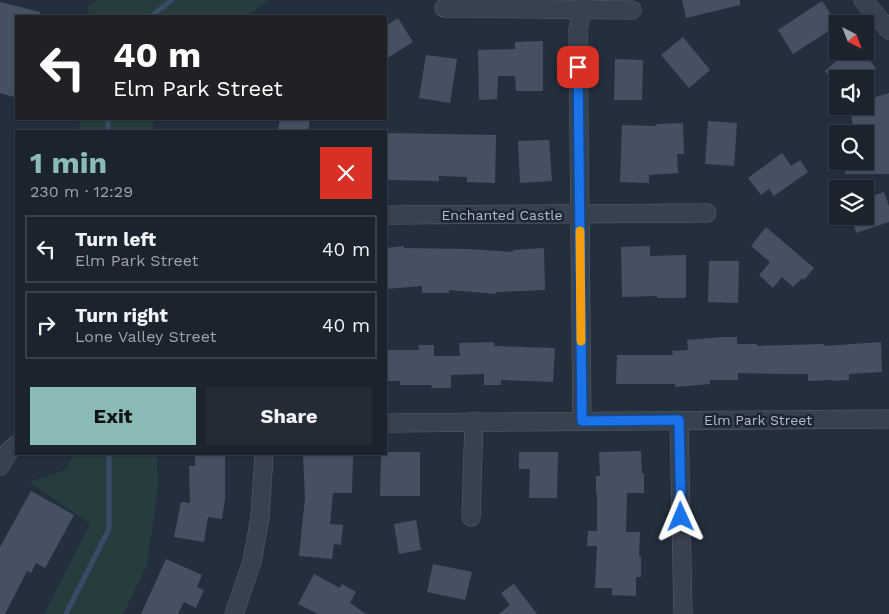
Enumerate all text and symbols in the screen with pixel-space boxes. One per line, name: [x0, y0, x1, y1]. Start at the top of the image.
north arrow: [829, 15, 874, 60]
map controls: [829, 15, 874, 225]
text: 40 m: [113, 34, 201, 76]
icon: left: [30, 35, 95, 100]
pin: [557, 46, 599, 88]
icon: arrive: [564, 53, 592, 81]
button: sound: [829, 70, 874, 115]
text: Elm Park Street: [113, 76, 283, 101]
button: search: [829, 125, 874, 170]
text: 1 min: [30, 145, 107, 180]
button: close: [320, 147, 372, 199]
button: layers: [829, 180, 874, 225]
text: 230 m · 12:29: [30, 182, 133, 201]
street label: Enchanted Castle: [441, 207, 563, 223]
text: Turn left: [75, 228, 156, 251]
icon: left: [32, 235, 60, 263]
text: 40 m: [322, 238, 370, 261]
text: Elm Park Street: [75, 251, 199, 270]
text: Turn right: [75, 304, 168, 327]
icon: right: [32, 311, 60, 339]
text: 40 m: [322, 314, 370, 337]
text: Lone Valley Street: [75, 327, 217, 346]
button: Exit: [30, 387, 196, 445]
button: Share: [206, 387, 372, 445]
street label: Elm Park Street: [704, 412, 812, 428]
position arrow: [654, 490, 706, 542]

